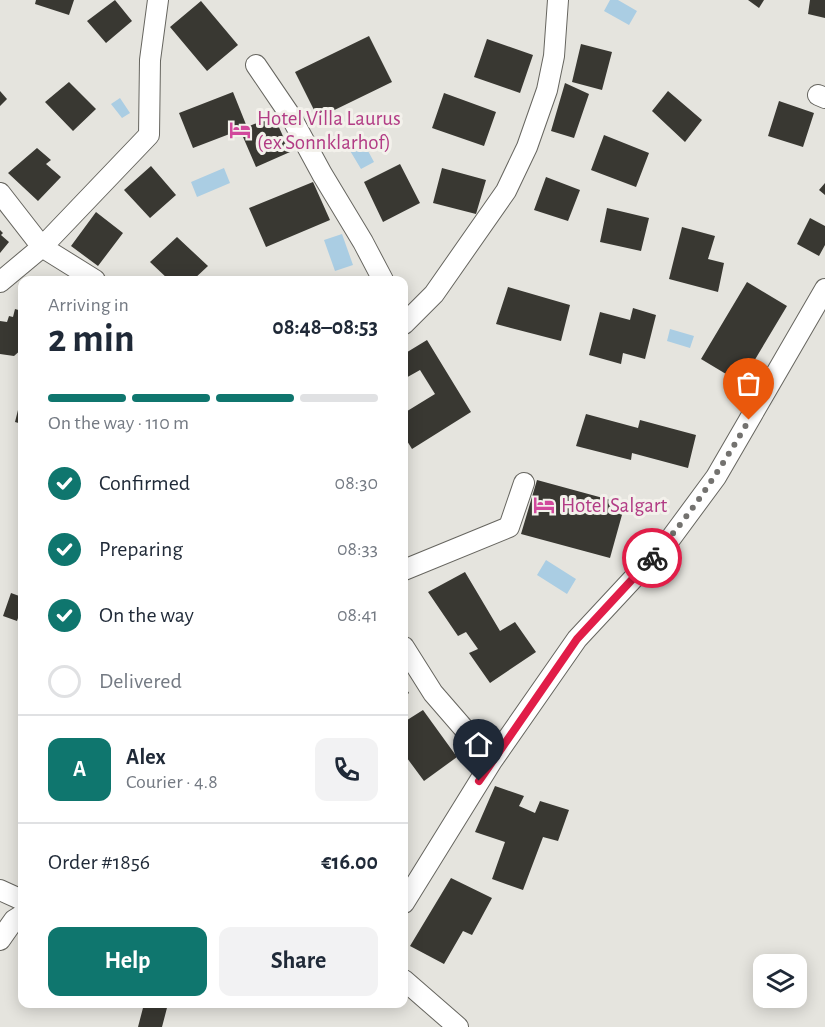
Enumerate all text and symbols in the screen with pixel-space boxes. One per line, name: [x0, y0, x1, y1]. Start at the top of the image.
place label: Hotel Villa Laurus (ex Sonnklarhof): [257, 108, 401, 153]
hotel icon: Hotel Villa Laurus (ex Sonnklarhof): [228, 118, 252, 142]
text: Arriving in: [48, 295, 129, 315]
text: 08:48–08:53: [272, 316, 378, 338]
text: 2 min: [48, 320, 135, 359]
pin: [723, 358, 774, 420]
icon: bag: [732, 367, 765, 400]
text: On the way · 110 m: [48, 413, 189, 433]
icon: check: [48, 467, 81, 500]
text: Confirmed: [99, 472, 190, 494]
text: 08:30: [335, 473, 378, 493]
hotel icon: Hotel Salgart: [532, 493, 556, 517]
place label: Hotel Salgart: [561, 495, 668, 516]
courier: [622, 528, 682, 588]
icon: check: [48, 533, 81, 566]
text: Preparing: [99, 538, 183, 560]
text: 08:33: [337, 539, 378, 559]
icon: bike: [636, 542, 669, 575]
icon: check: [48, 599, 81, 632]
text: On the way: [99, 604, 194, 626]
text: 08:41: [337, 605, 378, 625]
text: Delivered: [99, 670, 182, 692]
pin: [453, 719, 504, 781]
icon: home: [462, 728, 495, 761]
button: phone: [315, 738, 378, 801]
text: Alex: [126, 746, 166, 768]
text: A: [73, 758, 86, 780]
text: Courier · 4.8: [126, 772, 218, 792]
text: Order #1856: [48, 851, 150, 873]
text: €16.00: [321, 851, 378, 873]
button: Help: [48, 927, 207, 996]
button: Share: [219, 927, 378, 996]
map controls: [753, 954, 807, 1008]
button: layers: [753, 954, 807, 1008]

